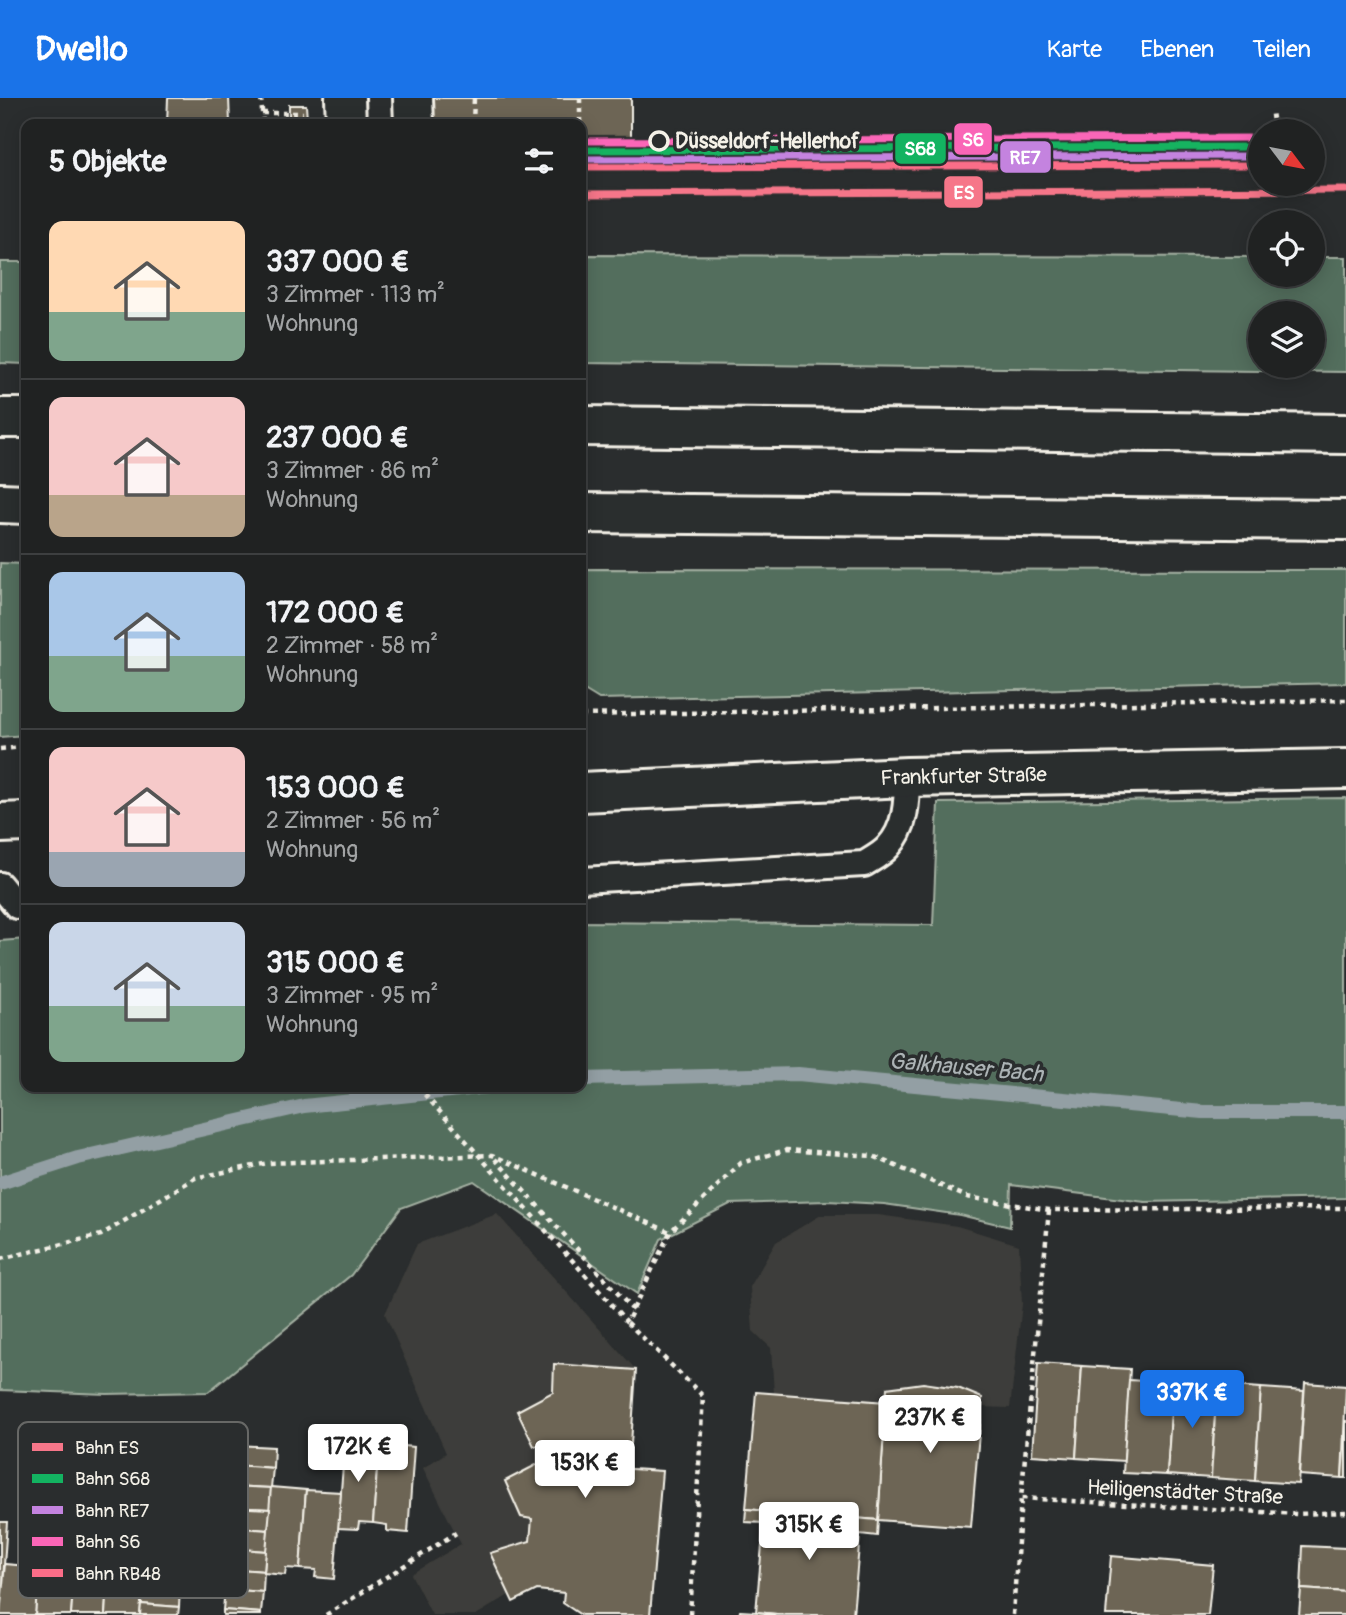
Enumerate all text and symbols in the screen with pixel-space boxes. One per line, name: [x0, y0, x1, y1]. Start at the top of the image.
text: Dwello: [35, 29, 128, 70]
text: Karte: [1047, 35, 1102, 64]
text: Ebenen: [1140, 35, 1214, 64]
text: Teilen: [1252, 35, 1311, 64]
north arrow: [1248, 119, 1325, 196]
map controls: [1248, 119, 1325, 378]
line badge: S6: [953, 122, 993, 156]
place label: Düsseldorf-Hellerhof: [675, 128, 860, 155]
text: S6: [962, 128, 984, 152]
marker: Düsseldorf-Hellerhof: [649, 131, 669, 151]
line badge: S68: [894, 132, 947, 165]
text: S68: [904, 137, 936, 161]
line badge: RE7: [999, 140, 1052, 174]
icon: filters: [520, 142, 558, 180]
text: 5 Objekte: [49, 143, 167, 180]
text: RE7: [1010, 146, 1041, 170]
line badge: ES: [943, 175, 984, 209]
text: ES: [954, 181, 974, 205]
button: locate: [1248, 210, 1325, 287]
text: 337 000 €: [266, 243, 410, 280]
icon: home: [105, 249, 189, 333]
text: 3 Zimmer · 113 m²: [266, 280, 445, 309]
button: layers: [1248, 301, 1325, 378]
text: Wohnung: [266, 309, 358, 338]
text: 237 000 €: [266, 419, 409, 456]
icon: home: [105, 425, 189, 509]
text: 3 Zimmer · 86 m²: [266, 456, 439, 485]
text: Wohnung: [266, 485, 358, 514]
text: 172 000 €: [266, 594, 405, 631]
icon: home: [105, 600, 189, 684]
text: 2 Zimmer · 58 m²: [266, 631, 438, 660]
text: Wohnung: [266, 660, 358, 689]
street label: Frankfurter Straße: [880, 761, 1048, 792]
text: 153 000 €: [266, 769, 405, 806]
icon: home: [105, 775, 189, 859]
text: 2 Zimmer · 56 m²: [266, 806, 440, 835]
text: Wohnung: [266, 835, 358, 864]
text: 315 000 €: [266, 944, 405, 981]
icon: home: [105, 950, 189, 1034]
text: 3 Zimmer · 95 m²: [266, 981, 438, 1010]
text: Wohnung: [266, 1010, 358, 1039]
water label: Galkhauser Bach: [888, 1046, 1045, 1089]
pin: 337K €: [1135, 1370, 1249, 1430]
text: 337K €: [1156, 1378, 1228, 1407]
pin: 237K €: [873, 1396, 987, 1455]
text: 237K €: [894, 1403, 966, 1432]
legend: [18, 1422, 248, 1598]
pin: 172K €: [301, 1424, 415, 1484]
text: 172K €: [324, 1432, 392, 1461]
text: Bahn ES: [75, 1436, 139, 1460]
pin: 153K €: [528, 1440, 642, 1500]
text: 153K €: [551, 1448, 619, 1477]
text: Bahn S68: [75, 1467, 150, 1491]
street label: Heiligenstädter Straße: [1086, 1474, 1284, 1511]
text: Bahn RE7: [75, 1499, 149, 1523]
pin: 315K €: [752, 1502, 866, 1562]
text: 315K €: [775, 1510, 843, 1539]
text: Bahn S6: [75, 1530, 141, 1554]
text: Bahn RB48: [75, 1562, 161, 1586]

